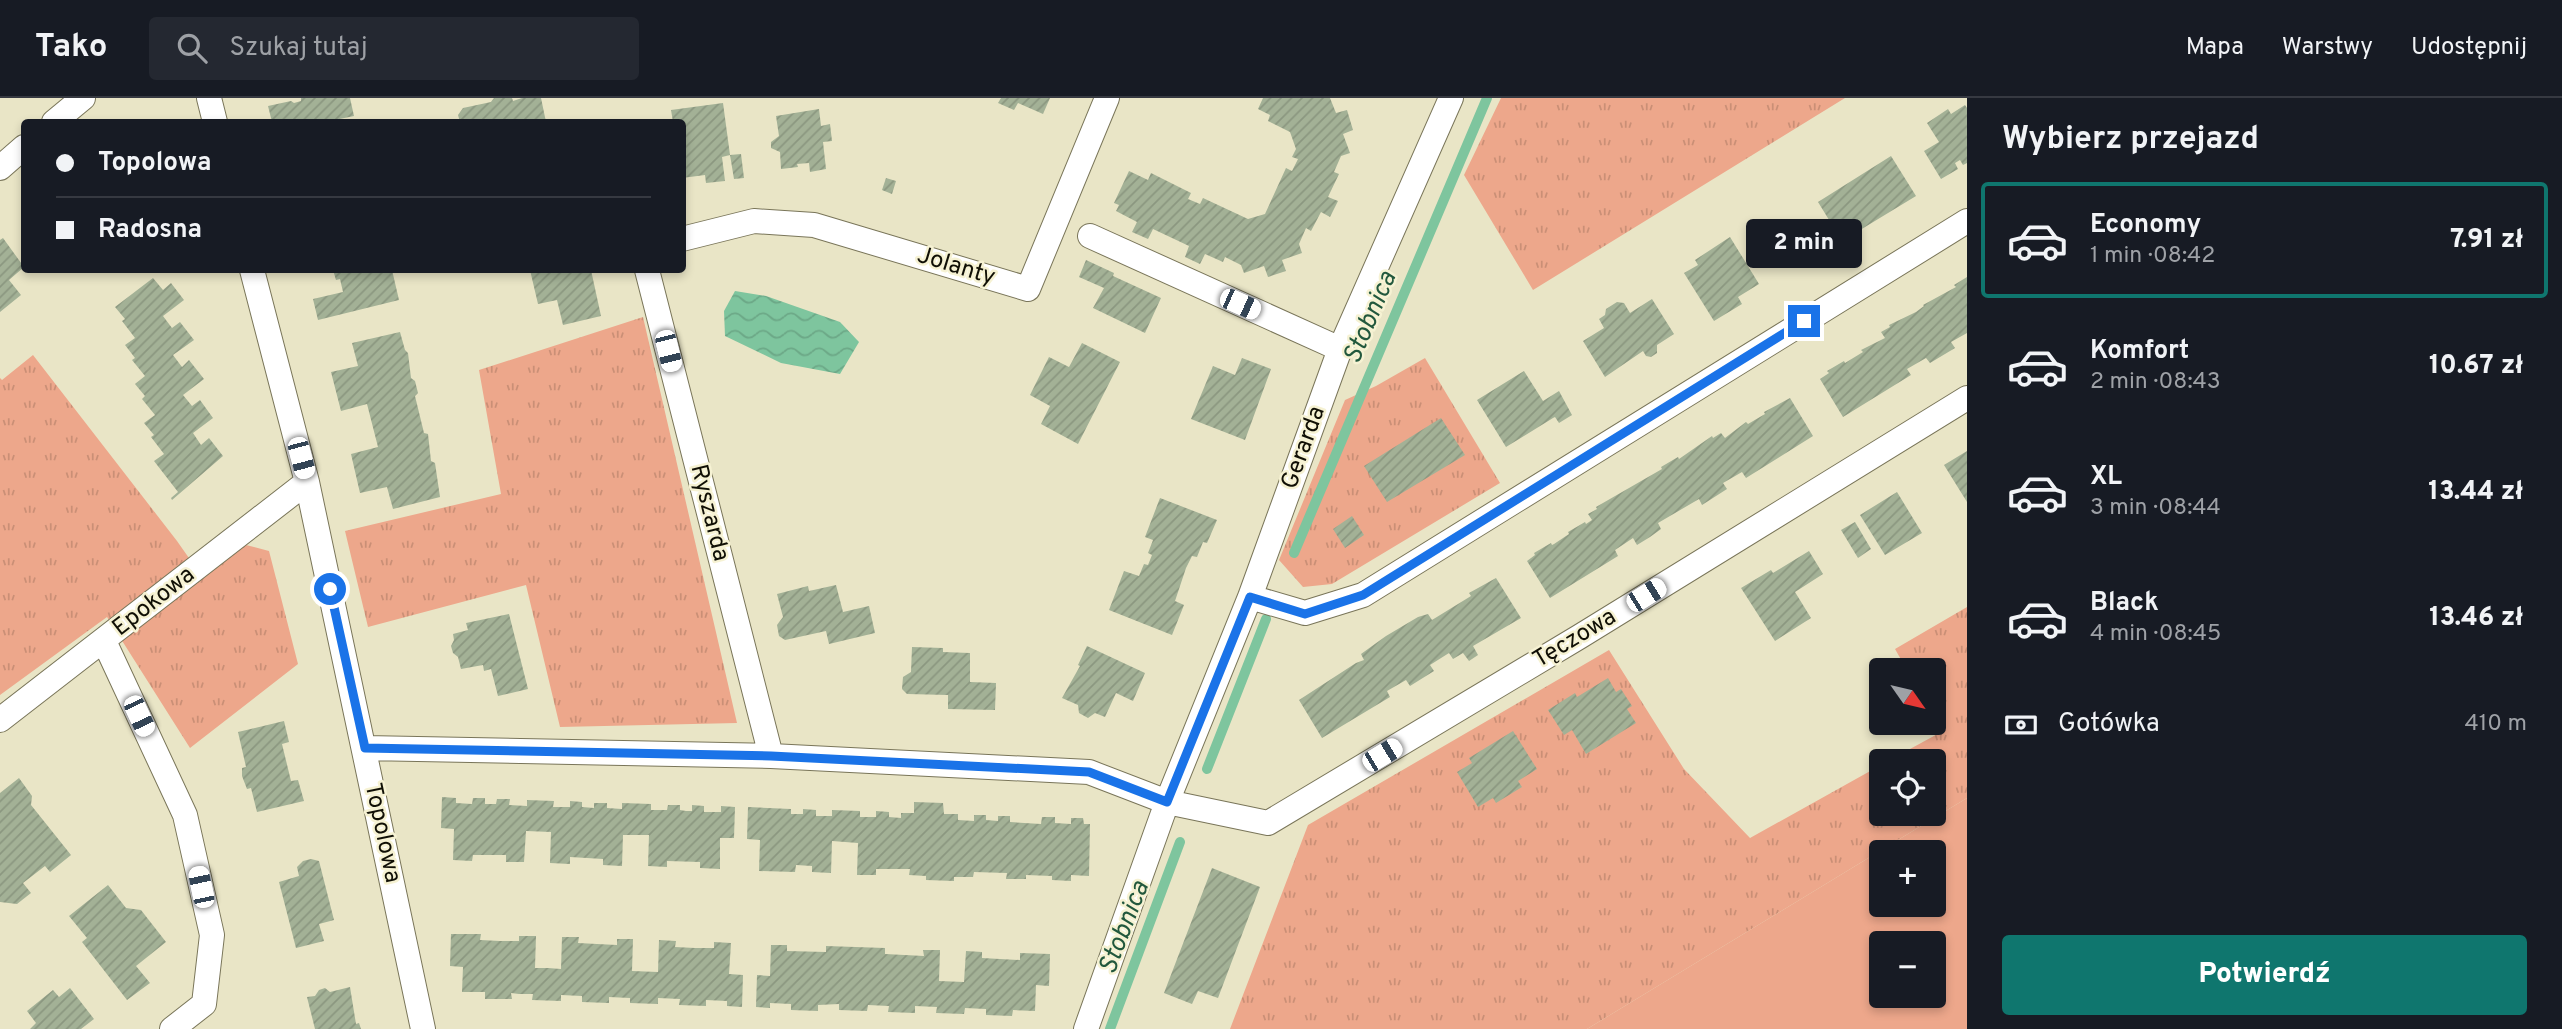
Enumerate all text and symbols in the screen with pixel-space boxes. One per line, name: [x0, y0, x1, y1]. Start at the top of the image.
search box: [149, 17, 639, 80]
text: Tako: [35, 27, 107, 69]
icon: search: [173, 29, 211, 67]
text: Szukaj tutaj: [229, 32, 368, 65]
text: Mapa: [2186, 33, 2244, 63]
text: Warstwy: [2282, 33, 2373, 63]
text: Udostępnij: [2411, 33, 2527, 63]
text: Wybierz przejazd: [2002, 120, 2259, 160]
text: Topolowa: [98, 147, 212, 180]
icon: car: [2006, 209, 2069, 272]
text: Economy: [2090, 209, 2201, 242]
text: Radosna: [98, 214, 202, 247]
callout: 2 min: [1746, 220, 1862, 268]
text: 7.91 zł: [2450, 224, 2523, 257]
text: 2 min: [1774, 229, 1834, 258]
street label: Jolanty: [913, 241, 999, 293]
text: 1 min · 08:42: [2090, 242, 2215, 271]
water label: Stobnica: [1337, 266, 1405, 369]
car: [1217, 286, 1264, 322]
route end: [1788, 305, 1820, 337]
car: [653, 328, 684, 374]
icon: car: [2006, 335, 2069, 398]
text: Komfort: [2090, 335, 2189, 368]
text: 10.67 zł: [2429, 350, 2523, 383]
text: 2 min · 08:43: [2090, 368, 2221, 397]
street label: Gerarda: [1275, 402, 1333, 494]
car: [286, 435, 317, 481]
icon: car: [2006, 461, 2069, 524]
text: XL: [2090, 461, 2122, 494]
street label: Ryszarda: [683, 462, 735, 564]
text: 13.44 zł: [2428, 476, 2523, 509]
text: 3 min · 08:44: [2090, 494, 2221, 523]
street label: Epokowa: [107, 561, 201, 643]
route start: [314, 573, 346, 605]
car: [1623, 575, 1670, 615]
icon: car: [2006, 587, 2069, 650]
text: Black: [2090, 587, 2159, 620]
text: 13.46 zł: [2429, 602, 2523, 635]
street label: Tęczowa: [1528, 603, 1622, 675]
text: 4 min · 08:45: [2090, 620, 2221, 649]
north arrow: [1869, 658, 1946, 735]
map controls: [1869, 658, 1946, 1008]
car: [121, 693, 158, 739]
icon: cash: [2002, 706, 2040, 744]
text: Gotówka: [2058, 708, 2160, 741]
text: 410 m: [2464, 710, 2527, 739]
car: [1359, 735, 1406, 775]
button: locate: [1869, 749, 1946, 826]
street label: Topolowa: [357, 780, 407, 886]
button: +: [1869, 840, 1946, 917]
car: [187, 864, 216, 910]
water label: Stobnica: [1092, 876, 1158, 979]
button: −: [1869, 931, 1946, 1008]
button: Potwierdź: [2002, 935, 2527, 1015]

